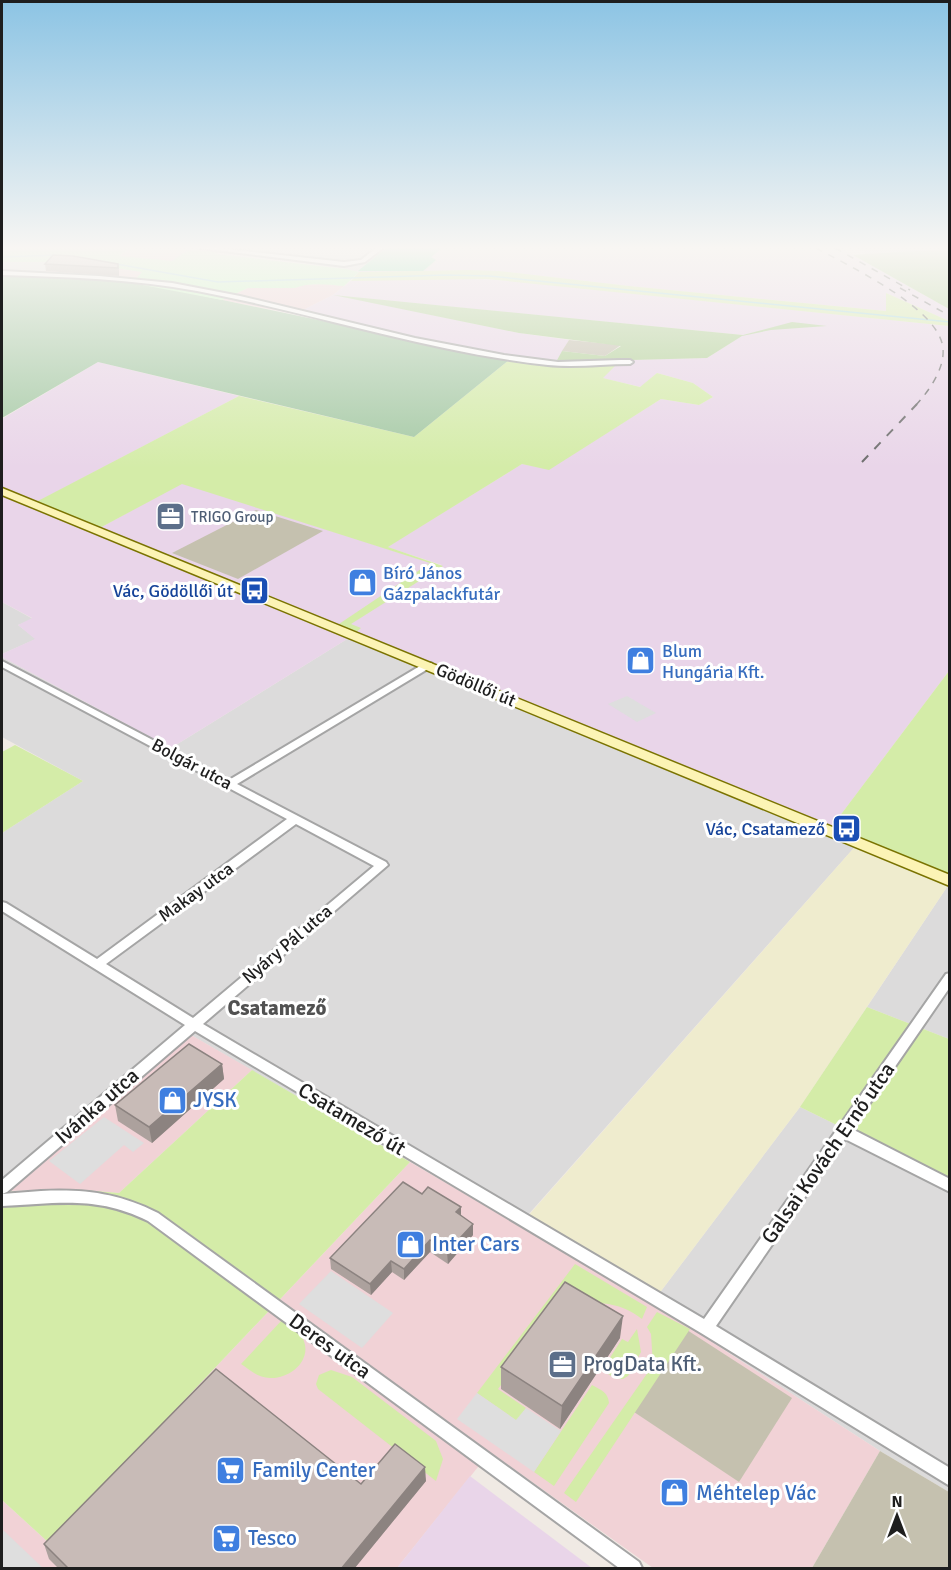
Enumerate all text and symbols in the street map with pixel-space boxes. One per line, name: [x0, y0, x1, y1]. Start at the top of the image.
office icon: TRIGO Group: [154, 501, 186, 533]
place label: TRIGO Group: [191, 508, 273, 526]
place label: Bíró János Gázpalackfutár: [383, 562, 501, 605]
shop icon: Bíró János Gázpalackfutár: [346, 567, 378, 599]
bus stop icon: Vác, Gödöllői út: [238, 575, 270, 607]
place label: Vác, Gödöllői út: [113, 580, 233, 602]
place label: Blum Hungária Kft.: [662, 640, 764, 683]
shop icon: Blum Hungária Kft.: [625, 645, 657, 677]
street label: Gödöllői út: [433, 658, 519, 712]
street label: Bolgár utca: [148, 734, 236, 794]
bus stop icon: Vác, Csatamező: [830, 813, 862, 845]
place label: Vác, Csatamező: [705, 818, 825, 840]
street label: Makay utca: [154, 857, 238, 927]
street label: Nyáry Pál utca: [237, 900, 337, 988]
district label: Csatamező: [228, 995, 327, 1021]
street label: Galsai Kovách Ernő utca: [756, 1057, 900, 1249]
street label: Ivánka utca: [50, 1062, 144, 1150]
street label: Csatamező út: [293, 1077, 411, 1161]
shop icon: JYSK: [156, 1084, 188, 1116]
place label: JYSK: [193, 1087, 237, 1113]
shop icon: Inter Cars: [395, 1228, 427, 1260]
place label: Inter Cars: [432, 1231, 520, 1257]
street label: Deres utca: [284, 1308, 376, 1384]
office icon: ProgData Kft.: [546, 1348, 578, 1380]
place label: ProgData Kft.: [583, 1351, 702, 1377]
supermarket icon: Family Center: [215, 1454, 247, 1486]
place label: Family Center: [252, 1457, 376, 1483]
shop icon: Méhtelep Vác: [659, 1477, 691, 1509]
place label: Méhtelep Vác: [696, 1480, 817, 1506]
north arrow: [867, 1486, 927, 1546]
text: N: [891, 1492, 903, 1512]
supermarket icon: Tesco: [211, 1522, 243, 1554]
place label: Tesco: [248, 1525, 297, 1551]

